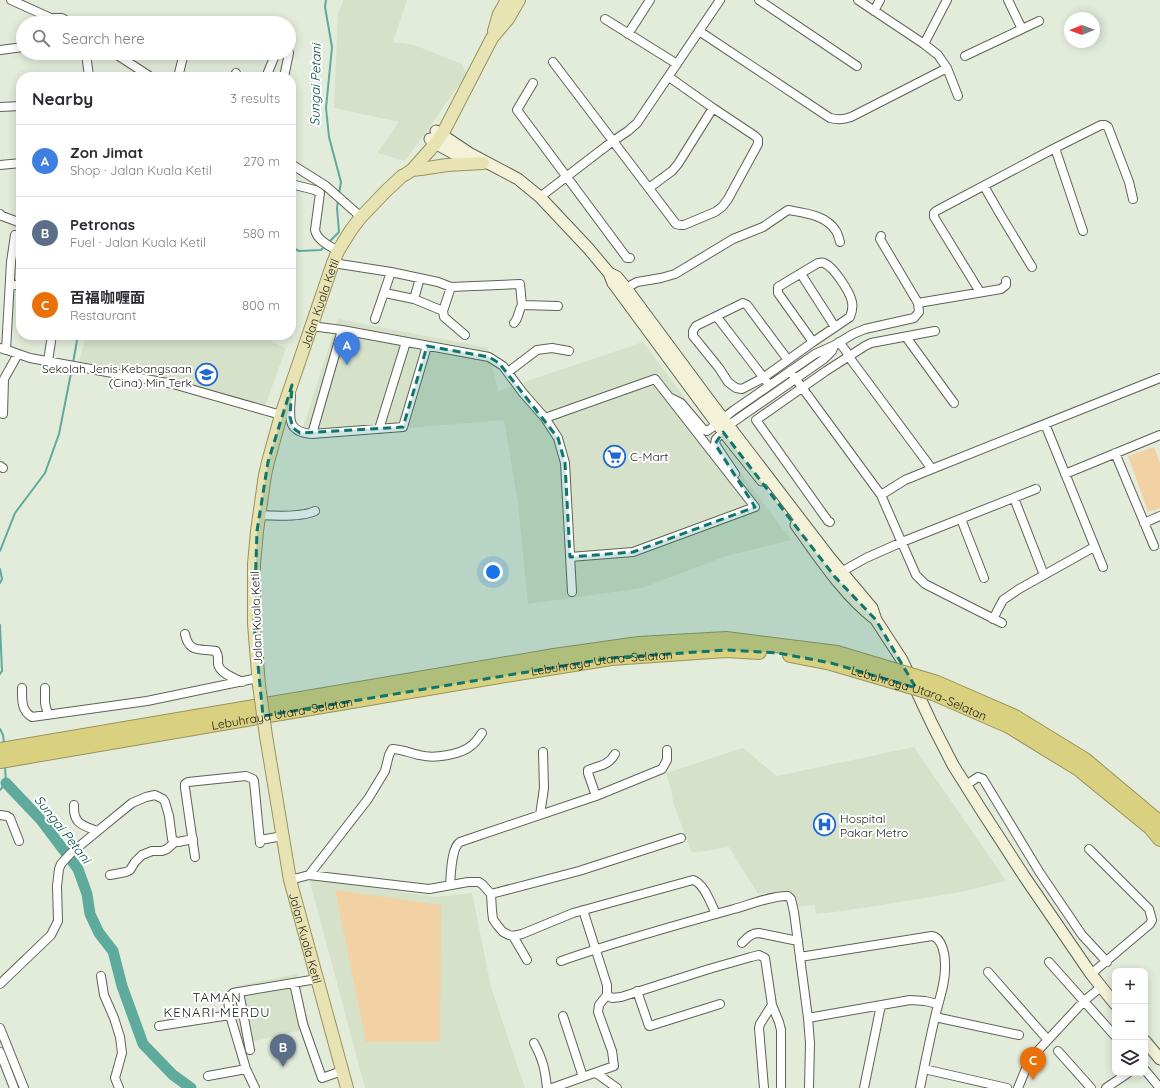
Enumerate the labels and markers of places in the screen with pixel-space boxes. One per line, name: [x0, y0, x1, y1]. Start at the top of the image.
pin: A: [334, 332, 360, 365]
place label: Sekolah Jenis Kebangsaan (Cina) Min Terk: [42, 361, 192, 390]
school or university icon: Sekolah Jenis Kebangsaan (Cina) Min Terk: [194, 362, 220, 388]
supermarket icon: C-Mart: [601, 443, 627, 469]
place label: C-Mart: [630, 449, 668, 464]
place label: Hospital Pakar Metro: [840, 811, 908, 840]
hospital icon: Hospital Pakar Metro: [811, 812, 837, 838]
pin: B: [270, 1034, 296, 1067]
pin: C: [1020, 1047, 1046, 1080]

